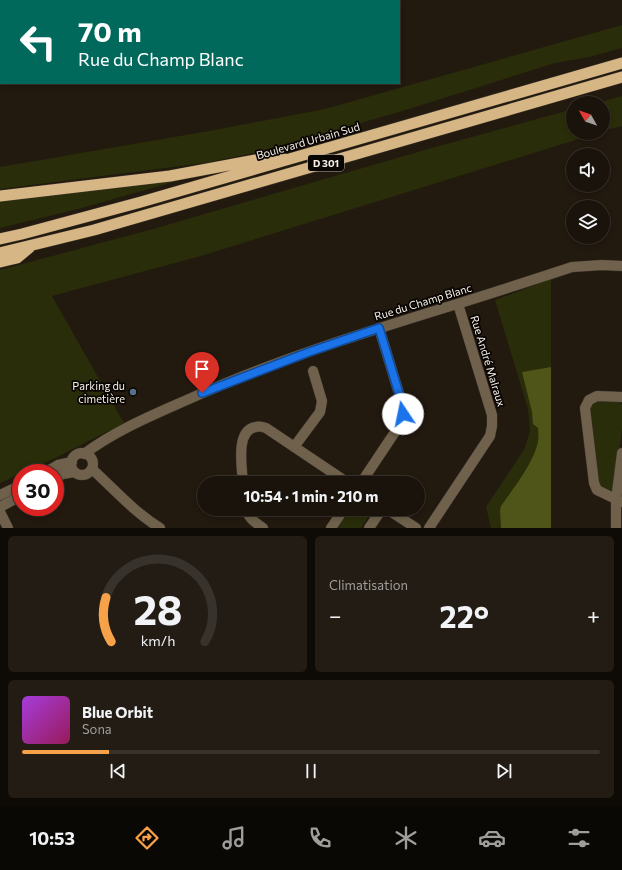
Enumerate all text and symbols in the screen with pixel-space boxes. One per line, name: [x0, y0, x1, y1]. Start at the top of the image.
text: 70 m: [78, 14, 142, 48]
icon: left: [12, 16, 64, 68]
text: Rue du Champ Blanc: [78, 48, 244, 70]
north arrow: [566, 96, 610, 140]
map controls: [566, 96, 610, 244]
street label: Boulevard Urbain Sud: [255, 120, 361, 162]
button: sound: [566, 148, 610, 192]
road number: D 301: [308, 155, 344, 171]
button: layers: [566, 200, 610, 244]
street label: Rue du Champ Blanc: [373, 281, 473, 323]
street label: Rue André Malraux: [468, 314, 509, 408]
pin: [185, 352, 219, 393]
icon: arrive: [191, 358, 213, 380]
place label: Parking du cimetière: [72, 379, 125, 405]
marker: Parking du cimetière: [128, 387, 138, 397]
position arrow: [382, 393, 424, 435]
speed limit sign: 30: [12, 464, 64, 516]
text: 10:54 · 1 min · 210 m: [244, 487, 378, 505]
text: Climatisation: [329, 577, 408, 593]
text: 28: [133, 583, 182, 634]
text: 22°: [440, 597, 489, 634]
text: −: [329, 602, 342, 629]
text: +: [587, 602, 600, 629]
text: km/h: [140, 631, 175, 649]
text: Blue Orbit: [82, 703, 153, 721]
text: Sona: [82, 721, 112, 737]
icon: previous: [107, 760, 129, 782]
icon: pause: [300, 760, 322, 782]
icon: next: [493, 760, 515, 782]
icon: directions: [133, 824, 161, 852]
icon: music: [220, 824, 248, 852]
icon: phone: [306, 824, 334, 852]
icon: climate: [392, 824, 420, 852]
icon: car: [478, 824, 506, 852]
icon: filters: [565, 824, 593, 852]
text: 10:53: [29, 827, 75, 849]

